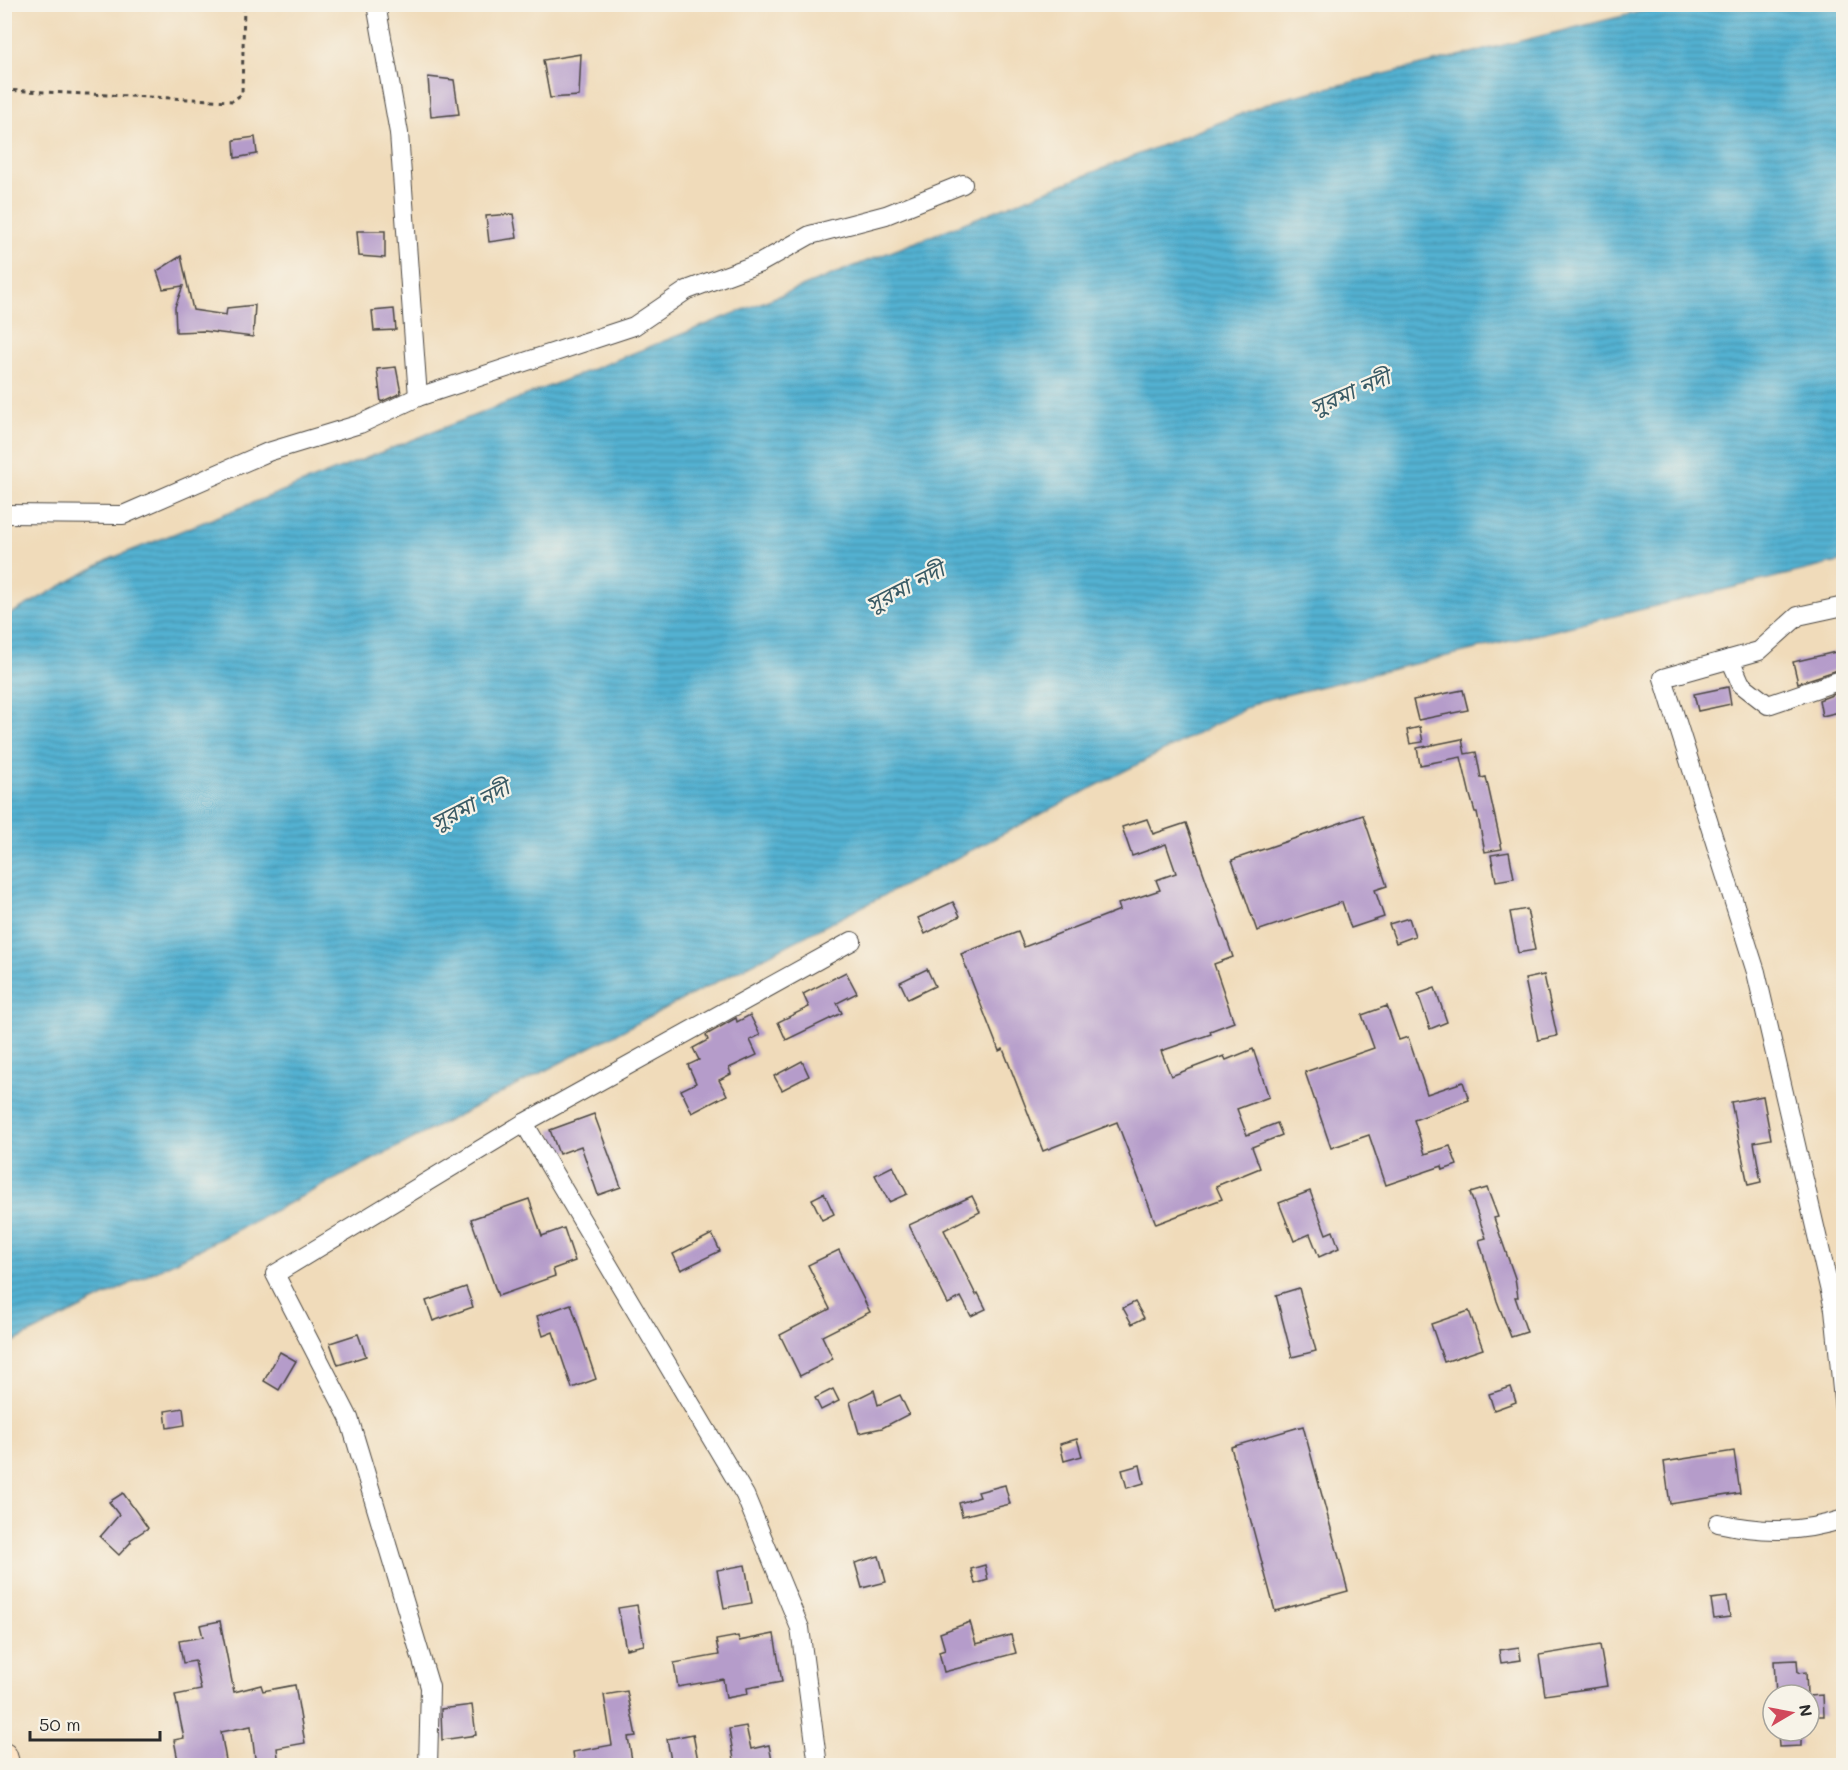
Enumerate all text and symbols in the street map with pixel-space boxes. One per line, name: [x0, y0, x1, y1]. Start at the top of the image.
water label: সুরমা নদী: [1305, 360, 1398, 421]
water label: সুরমা নদী: [861, 553, 953, 619]
water label: সুরমা নদী: [426, 771, 518, 837]
north arrow: [1761, 1683, 1821, 1743]
text: N: [1795, 1702, 1818, 1718]
scale bar: [30, 1704, 160, 1742]
text: 50 m: [39, 1712, 81, 1736]

